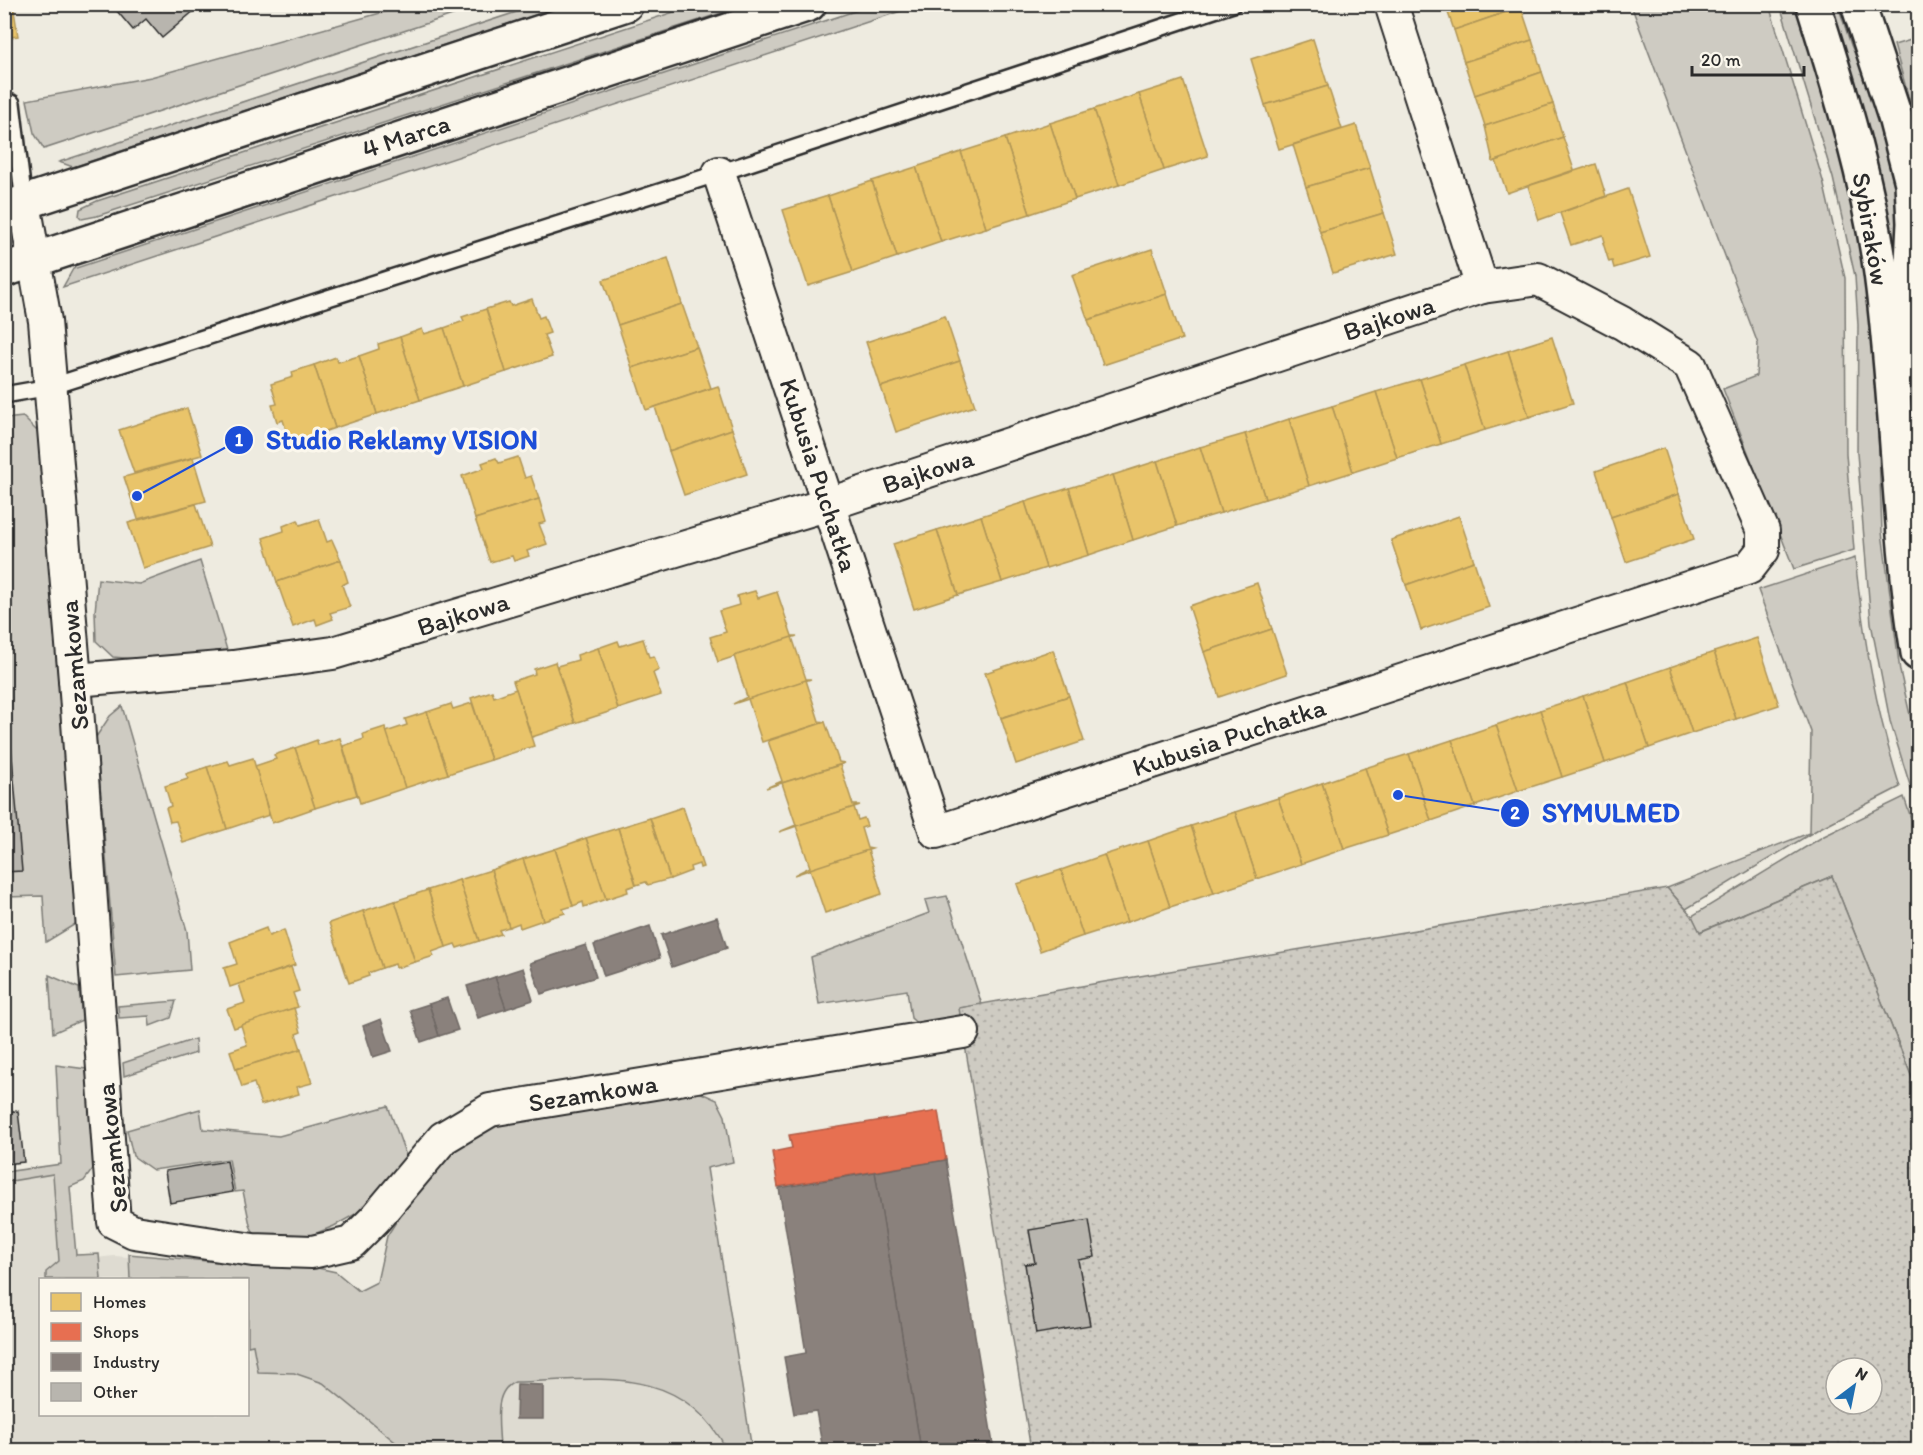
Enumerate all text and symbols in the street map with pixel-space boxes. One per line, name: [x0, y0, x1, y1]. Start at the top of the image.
scale bar: [1692, 39, 1804, 77]
text: 20 m: [1701, 49, 1741, 71]
street label: 4 Marca: [358, 107, 454, 165]
street label: Sybiraków: [1845, 170, 1897, 288]
street label: Bajkowa: [1339, 288, 1439, 348]
street label: Kubusia Puchatka: [773, 374, 865, 576]
callout: Studio Reklamy VISION: [224, 417, 550, 462]
text: Studio Reklamy VISION: [266, 423, 538, 456]
text: 1: [235, 429, 244, 451]
street label: Bajkowa: [878, 441, 978, 501]
street label: Bajkowa: [413, 585, 513, 643]
street label: Sezamkowa: [52, 598, 96, 731]
street label: Kubusia Puchatka: [1128, 691, 1330, 783]
callout: SYMULMED: [1500, 790, 1692, 835]
text: SYMULMED: [1542, 796, 1680, 829]
text: 2: [1510, 802, 1520, 824]
street label: Sezamkowa: [526, 1067, 660, 1119]
street label: Sezamkowa: [89, 1081, 135, 1215]
legend: [39, 1278, 249, 1416]
text: Homes: [93, 1291, 146, 1313]
text: Shops: [93, 1321, 139, 1343]
text: Industry: [93, 1351, 160, 1373]
north arrow: [1824, 1356, 1884, 1416]
text: N: [1852, 1363, 1871, 1385]
text: Other: [93, 1381, 139, 1403]

